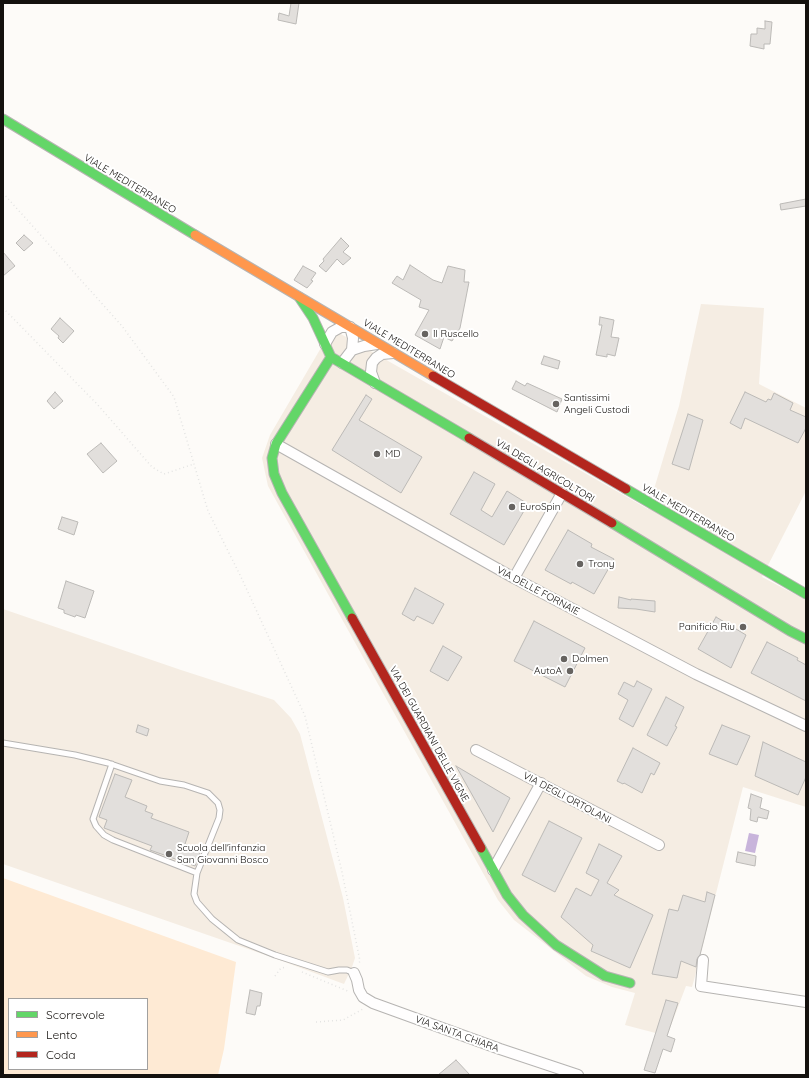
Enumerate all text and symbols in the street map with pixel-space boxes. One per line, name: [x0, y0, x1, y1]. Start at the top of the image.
street label: VIALE MEDITERRANEO: [82, 152, 178, 216]
street label: VIALE MEDITERRANEO: [361, 317, 457, 381]
place label: Il Ruscello: [433, 328, 479, 340]
marker: Il Ruscello: [420, 329, 430, 339]
place label: Santissimi Angeli Custodi: [564, 392, 630, 416]
marker: Santissimi Angeli Custodi: [551, 399, 561, 409]
street label: VIA DEGLI AGRICOLTORI: [494, 437, 596, 505]
place label: MD: [385, 448, 400, 460]
marker: MD: [372, 449, 382, 459]
street label: VIALE MEDITERRANEO: [639, 482, 737, 544]
place label: EuroSpin: [520, 501, 561, 513]
marker: EuroSpin: [507, 502, 517, 512]
place label: Trony: [588, 558, 615, 570]
marker: Trony: [575, 559, 585, 569]
street label: VIA DELLE FORNAIE: [495, 564, 581, 618]
place label: Panificio Riu: [679, 621, 735, 633]
marker: Panificio Riu: [738, 622, 748, 632]
place label: Dolmen: [572, 653, 608, 665]
marker: Dolmen: [559, 654, 569, 664]
street label: VIA DEI GUARDIANI DELLE VIGNE: [387, 664, 471, 804]
place label: AutoA: [534, 665, 562, 677]
marker: AutoA: [565, 666, 575, 676]
street label: VIA DEGLI ORTOLANI: [521, 770, 613, 826]
place label: Scuola dell'infanzia San Giovanni Bosco: [177, 842, 268, 866]
marker: Scuola dell'infanzia San Giovanni Bosco: [164, 849, 174, 859]
legend: [8, 998, 148, 1070]
text: Scorrevole: [46, 1007, 105, 1022]
street label: VIA SANTA CHIARA: [413, 1013, 501, 1055]
text: Lento: [46, 1027, 77, 1042]
text: Coda: [46, 1047, 76, 1062]

